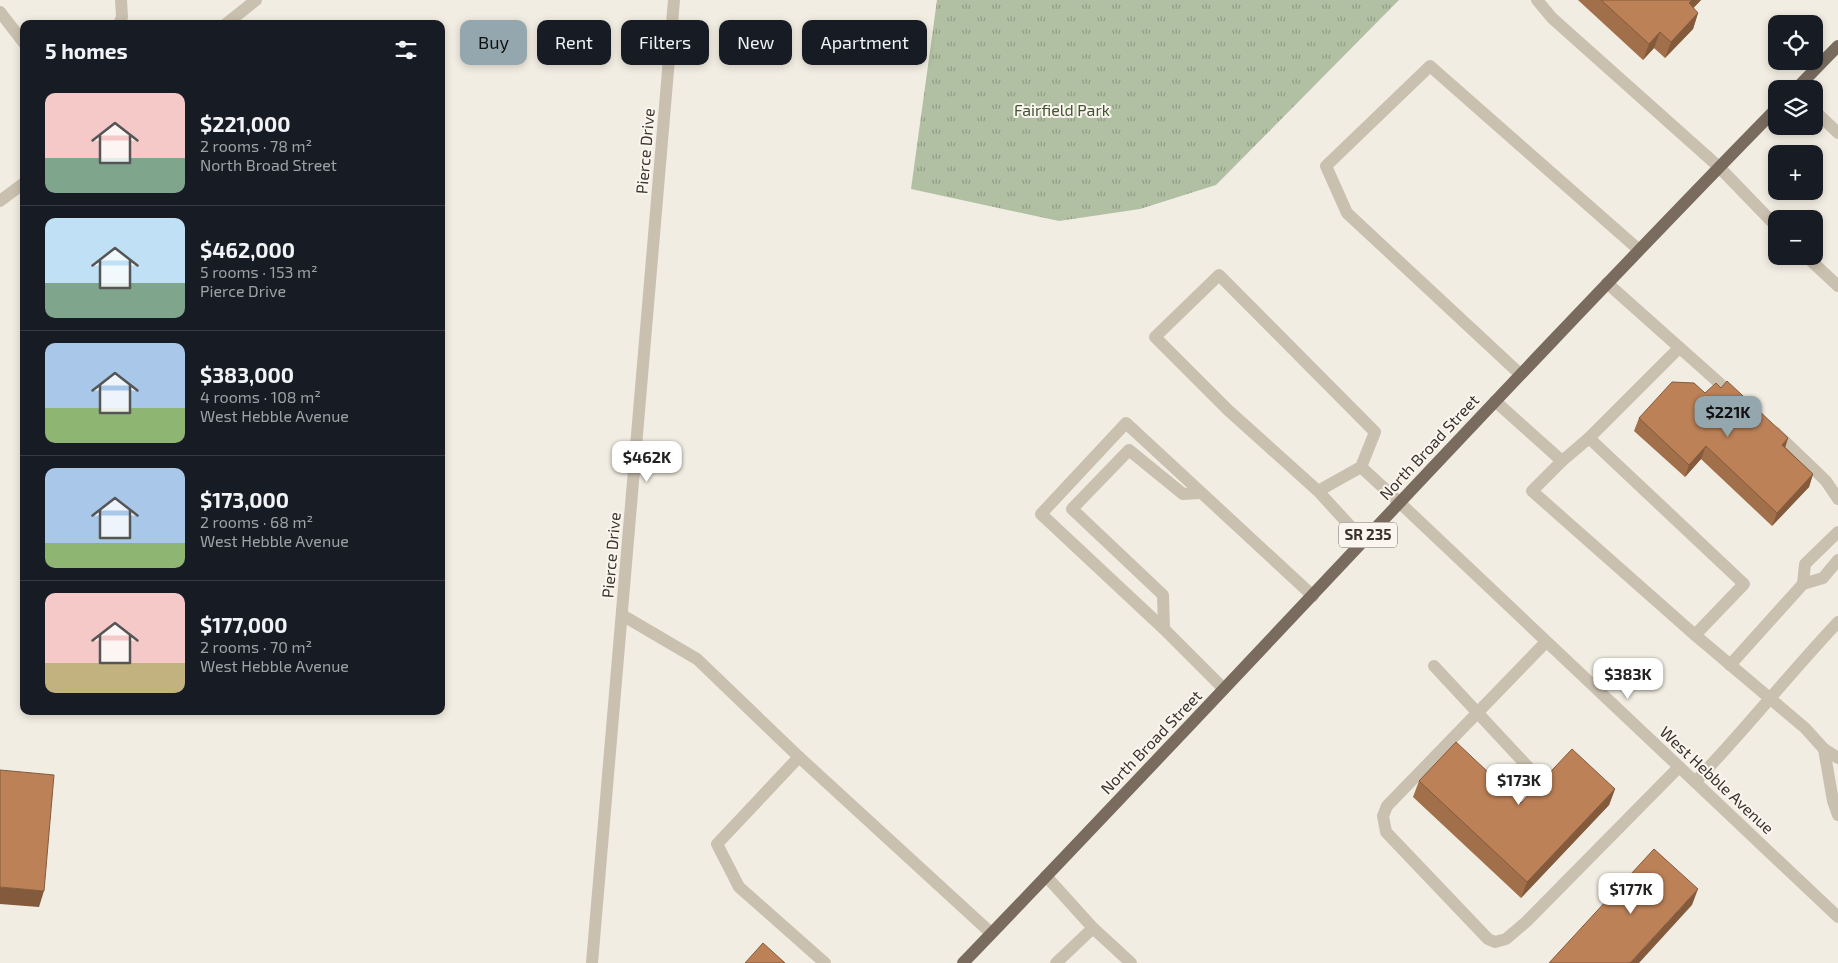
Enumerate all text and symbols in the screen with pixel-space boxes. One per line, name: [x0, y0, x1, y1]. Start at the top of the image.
map controls: [1768, 15, 1823, 265]
button: locate: [1768, 15, 1823, 70]
chip: Buy: [460, 20, 527, 65]
chip: Rent: [537, 20, 611, 65]
chip: Filters: [621, 20, 709, 65]
chip: New: [719, 20, 792, 65]
chip: Apartment: [802, 20, 927, 65]
icon: filters: [392, 36, 420, 64]
text: 5 homes: [45, 38, 128, 63]
button: layers: [1768, 80, 1823, 135]
park label: Fairfield Park: [1014, 100, 1110, 119]
street label: Pierce Drive: [631, 107, 658, 195]
text: $221,000: [200, 111, 291, 136]
icon: home: [85, 113, 145, 173]
text: 2 rooms · 78 m²: [200, 136, 312, 155]
button: +: [1768, 145, 1823, 200]
text: North Broad Street: [200, 155, 337, 174]
button: −: [1768, 210, 1823, 265]
text: $462,000: [200, 237, 295, 262]
icon: home: [85, 238, 145, 298]
text: 5 rooms · 153 m²: [200, 262, 318, 281]
text: Pierce Drive: [200, 281, 286, 300]
text: $383,000: [200, 362, 294, 387]
icon: home: [85, 363, 145, 423]
text: 4 rooms · 108 m²: [200, 387, 321, 406]
street label: North Broad Street: [1375, 390, 1482, 503]
pin: $221K: [1693, 396, 1763, 438]
text: $221K: [1706, 402, 1750, 421]
text: West Hebble Avenue: [200, 406, 349, 425]
pin: $462K: [612, 440, 682, 483]
text: $462K: [623, 447, 671, 466]
text: $173,000: [200, 487, 289, 512]
icon: home: [85, 488, 145, 548]
street label: Pierce Drive: [597, 511, 624, 599]
text: 2 rooms · 68 m²: [200, 512, 313, 531]
road number: SR 235: [1339, 522, 1397, 548]
text: West Hebble Avenue: [200, 531, 349, 550]
text: $177,000: [200, 612, 287, 637]
icon: home: [85, 613, 145, 673]
text: 2 rooms · 70 m²: [200, 637, 312, 656]
text: West Hebble Avenue: [200, 656, 349, 675]
pin: $383K: [1593, 658, 1663, 700]
text: $383K: [1604, 664, 1652, 683]
street label: North Broad Street: [1096, 686, 1205, 798]
street label: West Hebble Avenue: [1656, 722, 1778, 837]
pin: $173K: [1484, 764, 1554, 806]
text: $173K: [1497, 770, 1541, 789]
pin: $177K: [1596, 872, 1666, 915]
text: $177K: [1609, 879, 1653, 898]

